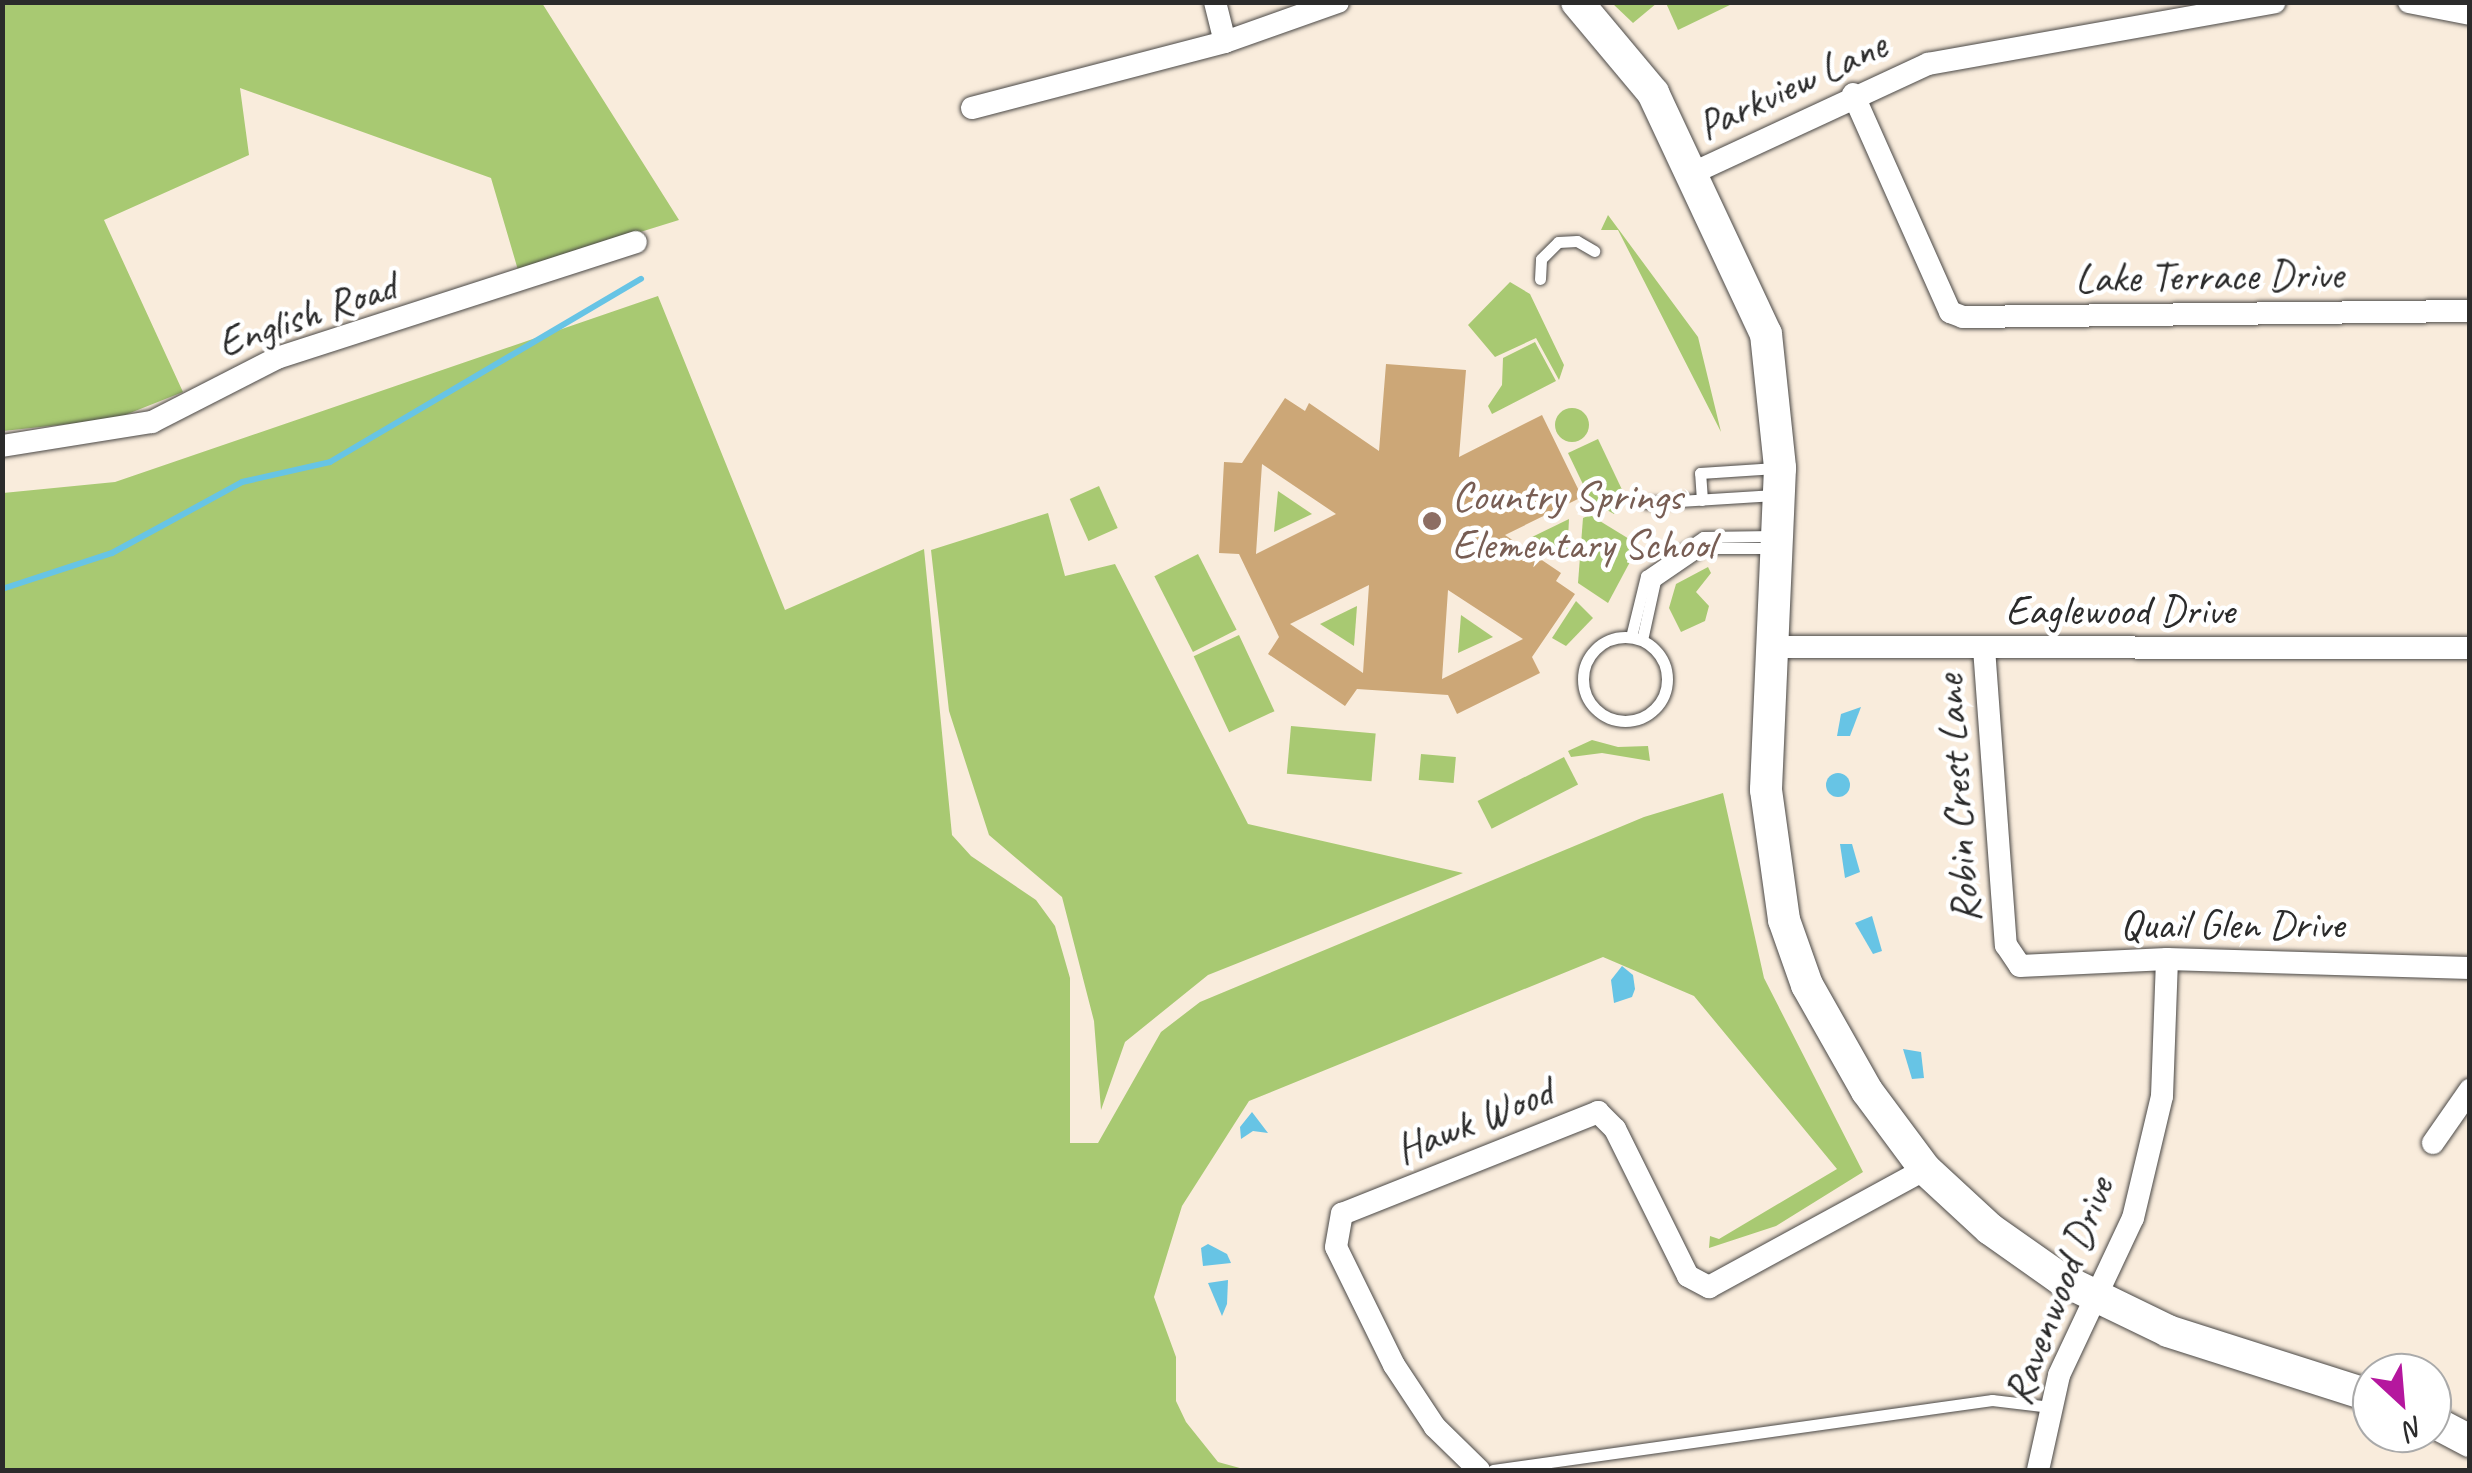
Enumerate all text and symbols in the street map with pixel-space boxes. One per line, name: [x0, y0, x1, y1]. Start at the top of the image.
street label: Parkview Lane: [1689, 20, 1895, 152]
street label: Lake Terrace Drive: [2075, 249, 2343, 305]
street label: English Road: [211, 261, 403, 369]
place label: Country Springs Elementary School: [1452, 472, 1714, 570]
marker: Country Springs Elementary School: [1421, 510, 1443, 532]
street label: Eaglewood Drive: [2005, 586, 2235, 636]
street label: Robin Crest Lane: [1924, 674, 1992, 924]
street label: Quail Glen Drive: [2120, 900, 2344, 950]
street label: Hawk Wood: [1388, 1067, 1560, 1175]
street label: Ravenwood Drive: [1993, 1170, 2125, 1412]
north arrow: [2352, 1353, 2452, 1453]
text: N: [2399, 1409, 2430, 1448]

